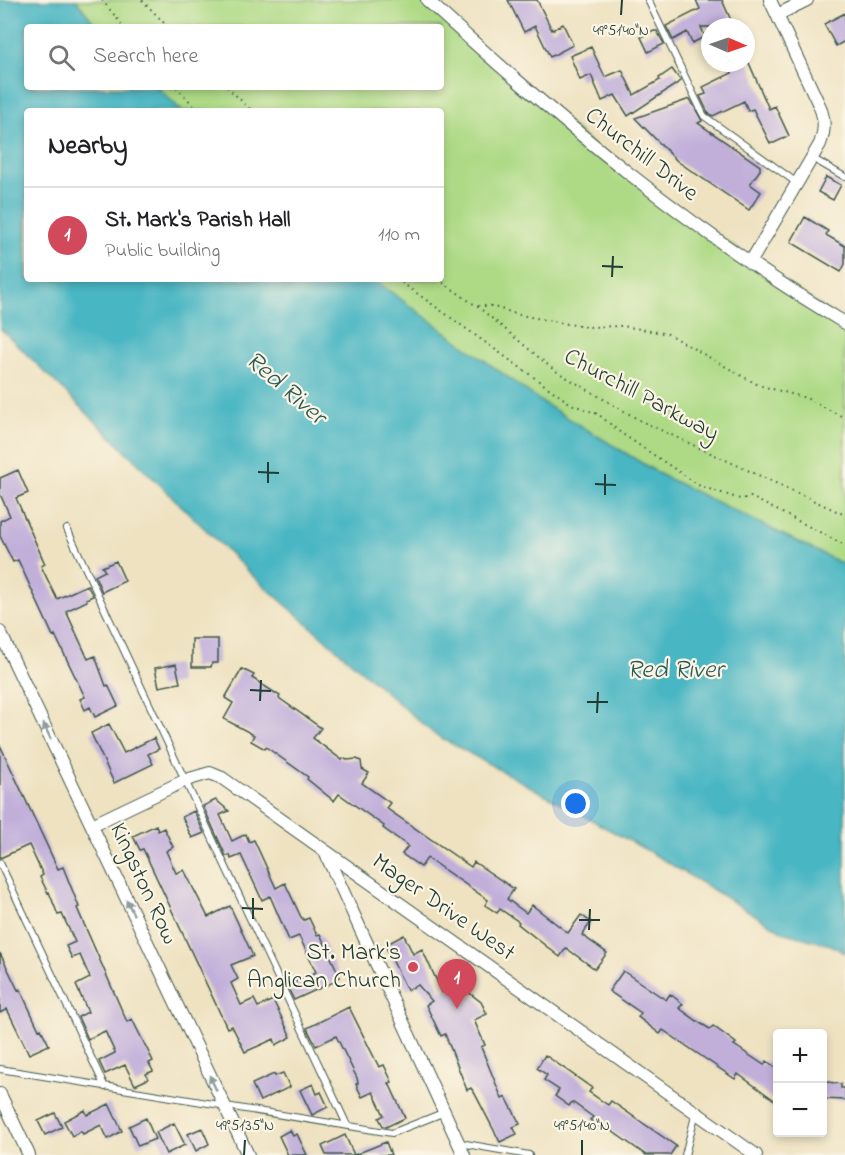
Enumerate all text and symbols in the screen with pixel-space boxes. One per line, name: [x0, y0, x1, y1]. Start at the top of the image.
north arrow: [701, 18, 755, 72]
text: 49°51'40"N: [593, 20, 649, 42]
search box: [24, 24, 444, 90]
icon: search: [45, 41, 78, 74]
text: Search here: [93, 41, 198, 73]
street label: Churchill Drive: [577, 99, 706, 211]
text: Nearby: [48, 128, 127, 166]
text: St. Mark's Parish Hall: [105, 205, 290, 237]
text: 1: [64, 221, 71, 250]
text: 110 m: [378, 221, 420, 250]
text: Public building: [105, 237, 220, 266]
street label: Churchill Parkway: [557, 340, 725, 453]
water label: Red River: [236, 343, 336, 437]
water label: Red River: [627, 652, 726, 690]
one-way arrow: [42, 722, 51, 739]
your location: [561, 789, 590, 818]
street label: Kingston Row: [100, 817, 186, 951]
street label: Mager Drive West: [364, 845, 522, 971]
one-way arrow: [126, 898, 135, 915]
place label: St. Mark's Anglican Church: [247, 936, 401, 999]
marker: St. Mark's Anglican Church: [406, 960, 420, 974]
pin: 1: [438, 960, 476, 1009]
map controls: [773, 1029, 827, 1137]
button: +: [773, 1029, 827, 1083]
one-way arrow: [209, 1075, 218, 1092]
button: −: [773, 1083, 827, 1137]
text: 49°51'35"N: [216, 1115, 274, 1137]
text: 49°51'40"N: [554, 1115, 610, 1137]

